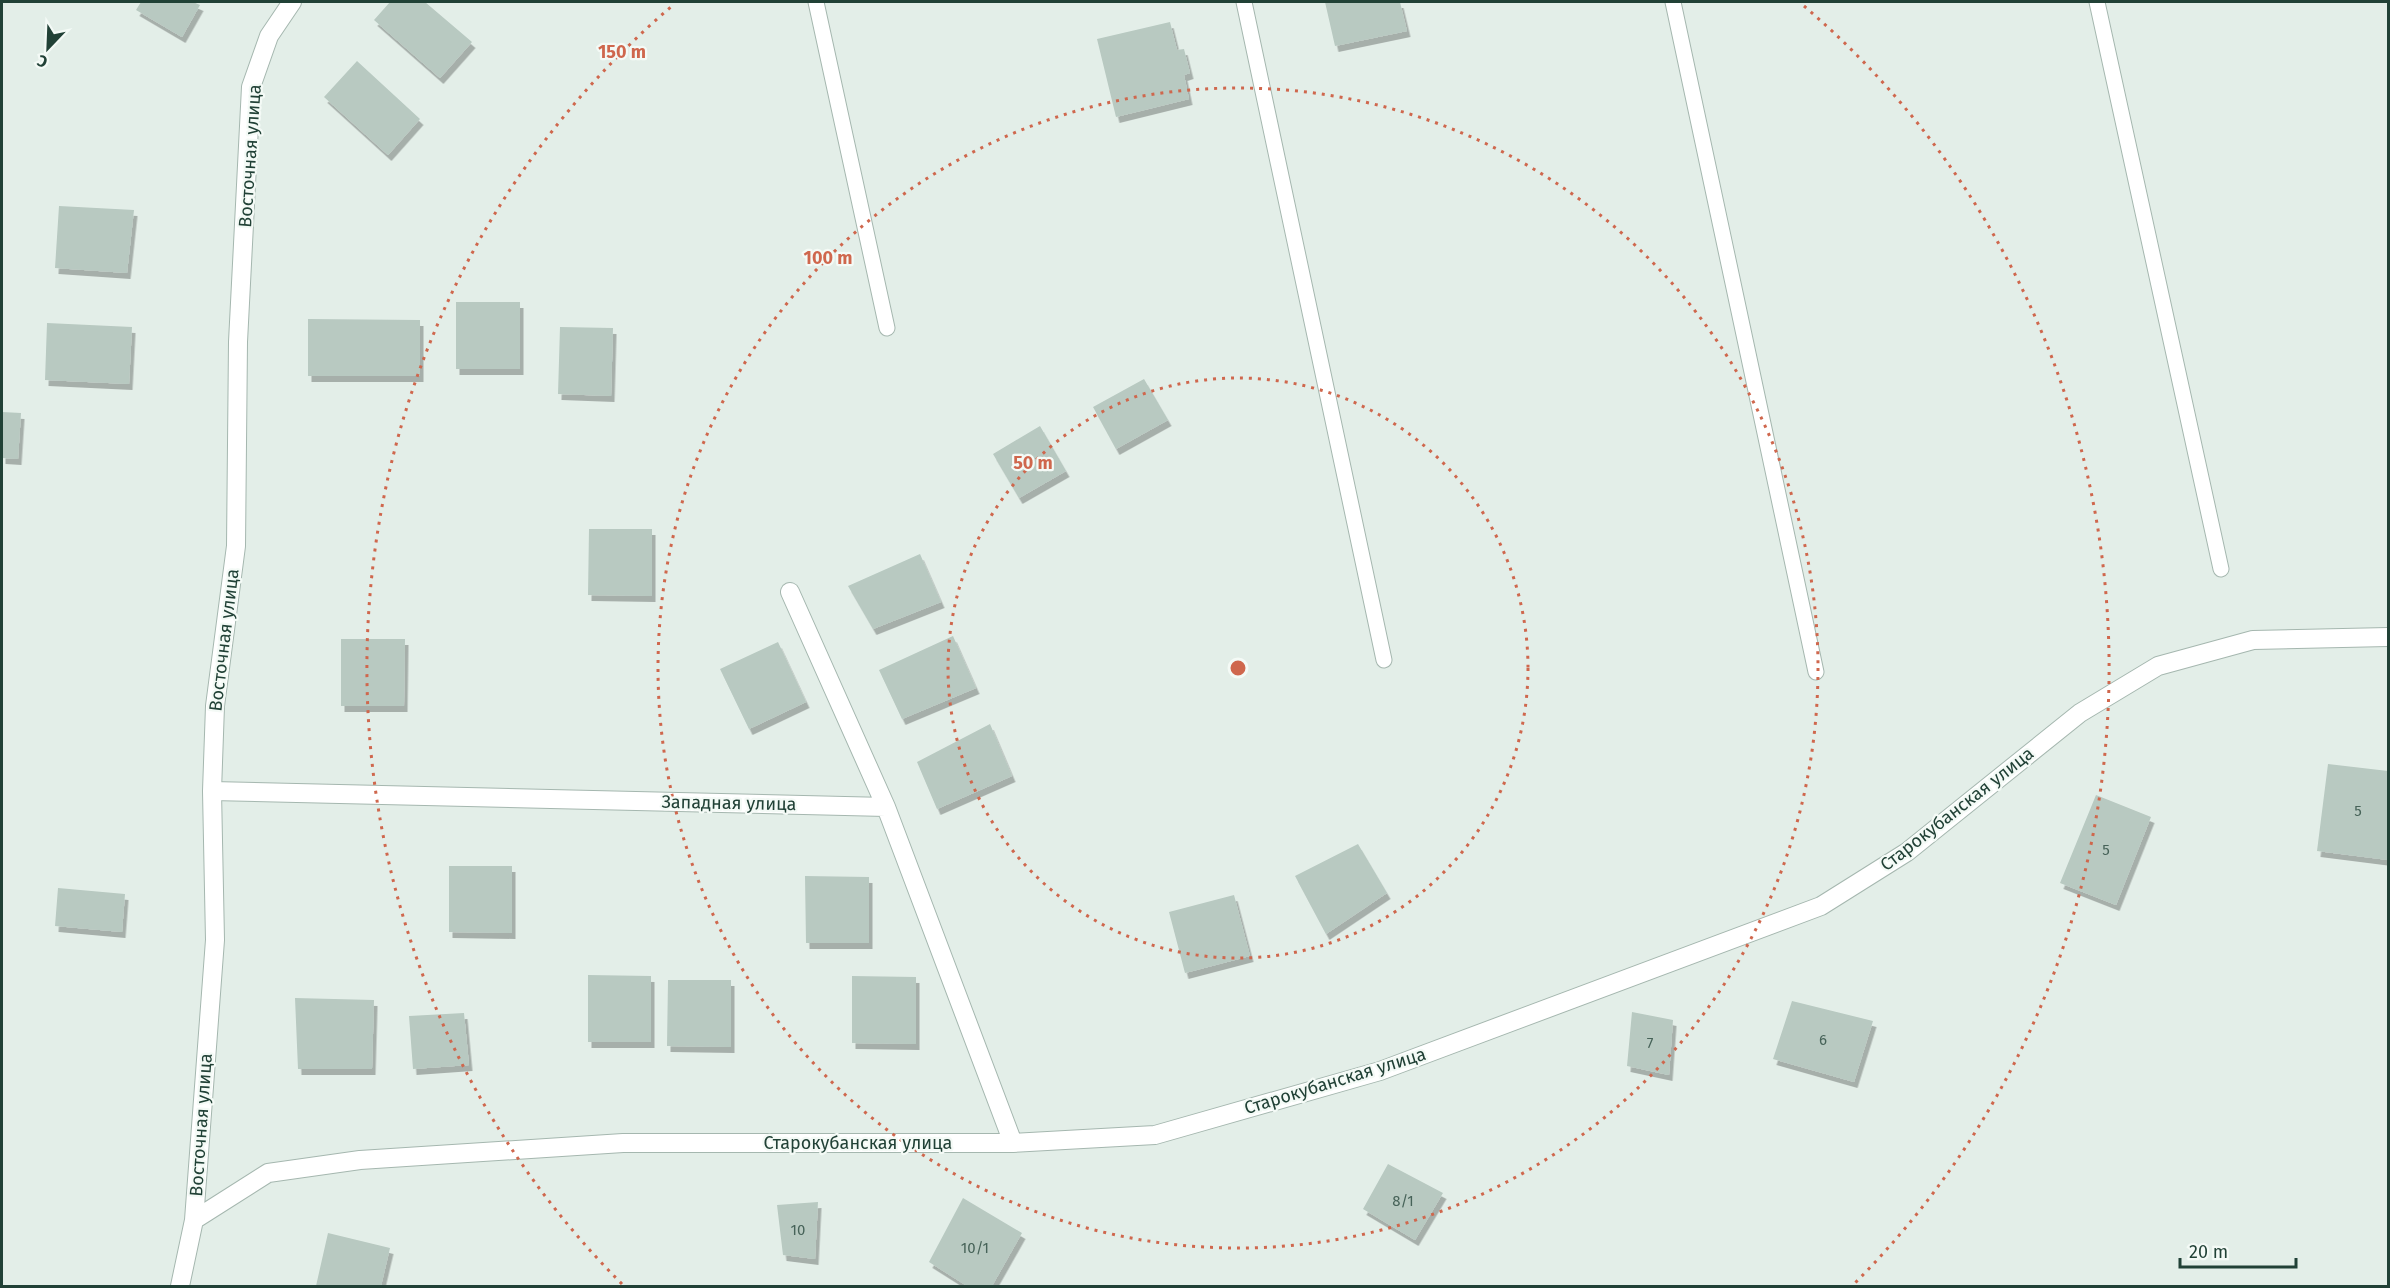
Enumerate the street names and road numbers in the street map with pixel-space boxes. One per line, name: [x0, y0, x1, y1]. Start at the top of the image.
street label: Восточная улица: [234, 84, 266, 228]
street label: Восточная улица: [204, 567, 244, 713]
street label: Старокубанская улица: [1876, 742, 2038, 876]
street label: Западная улица: [661, 791, 797, 815]
street label: Старокубанская улица: [1242, 1043, 1428, 1119]
street label: Восточная улица: [185, 1053, 217, 1197]
street label: Старокубанская улица: [764, 1132, 952, 1154]

